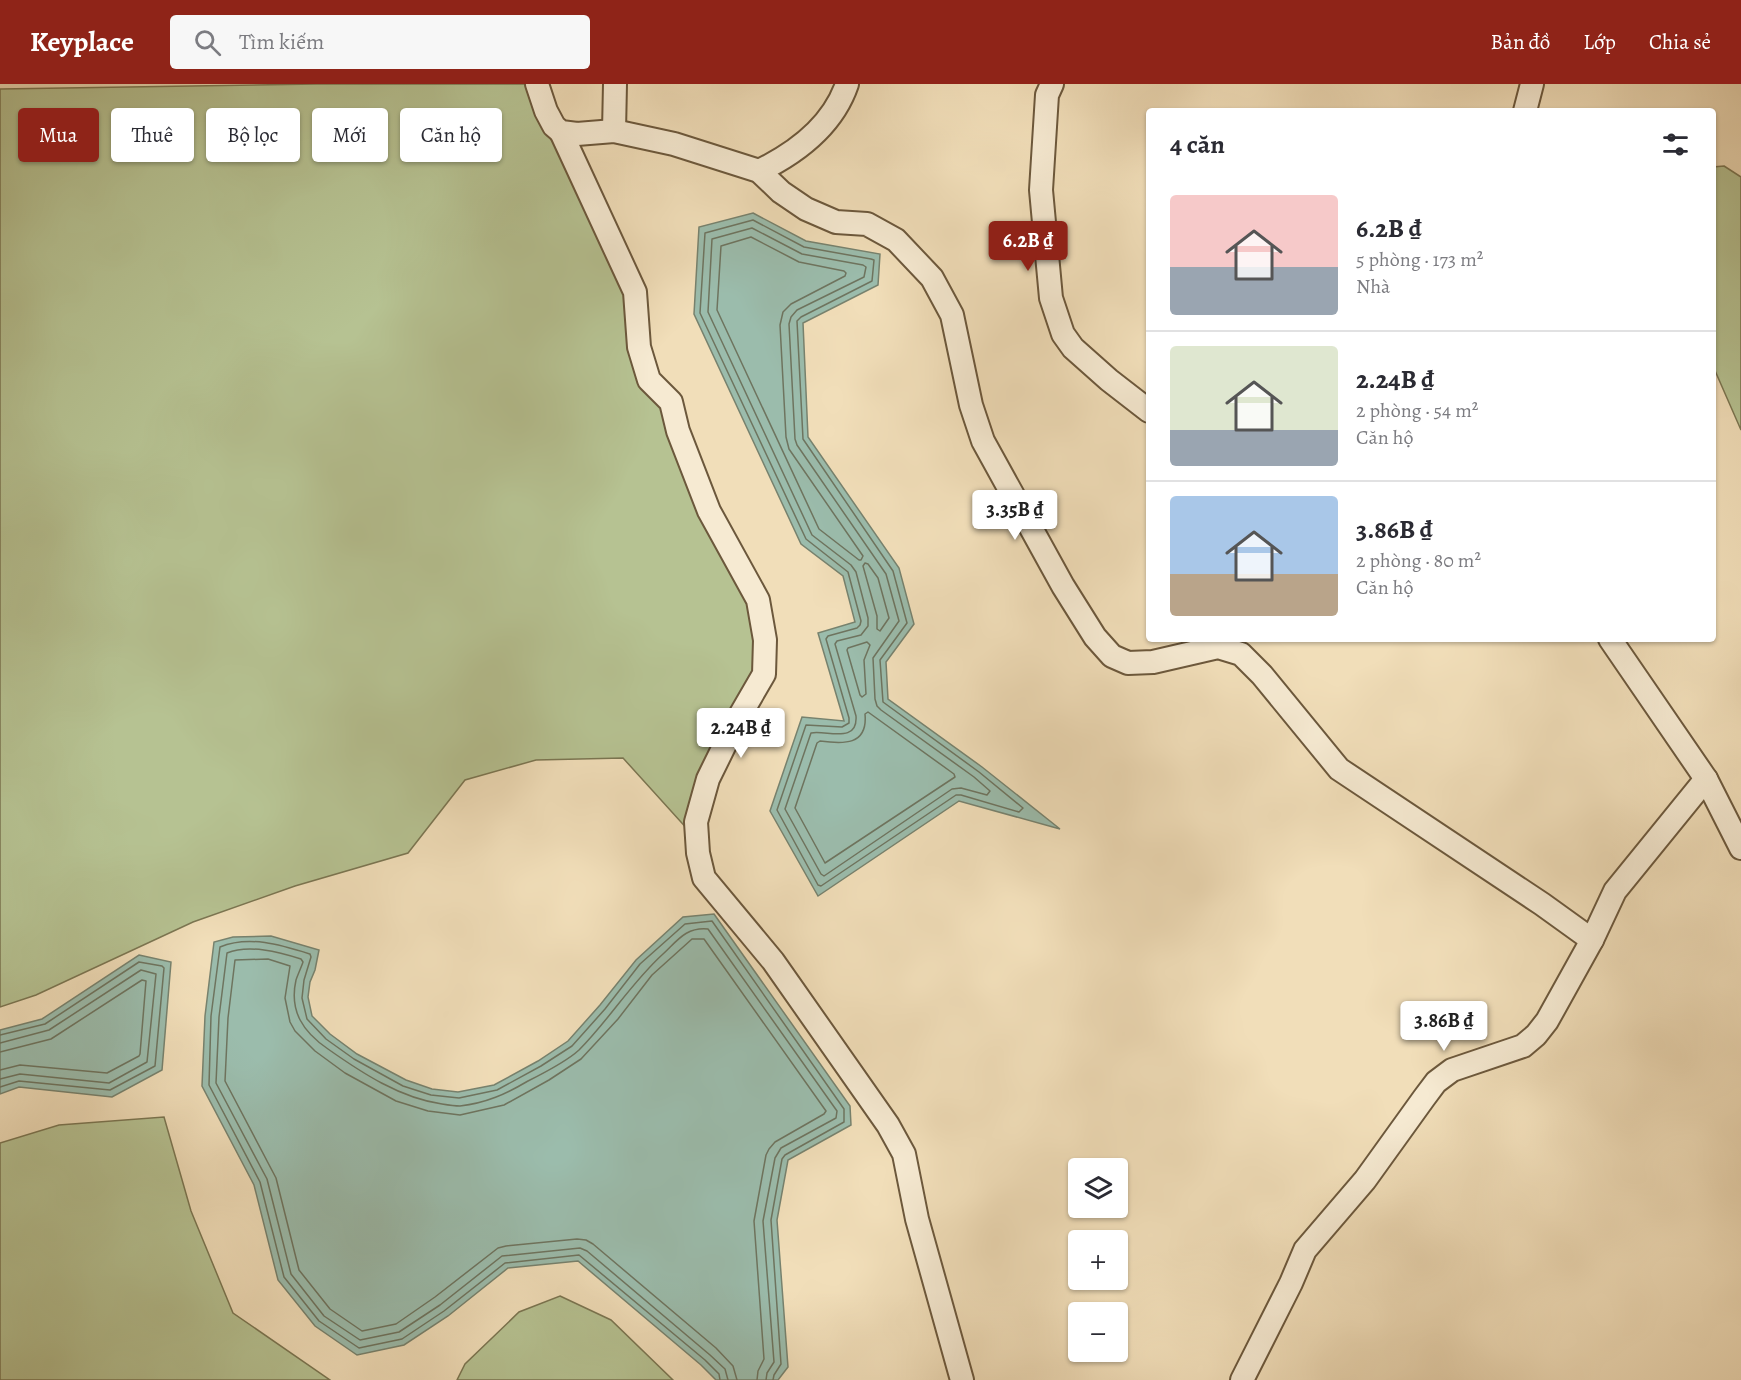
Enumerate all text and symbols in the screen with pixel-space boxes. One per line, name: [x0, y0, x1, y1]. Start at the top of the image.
search box: [170, 15, 590, 69]
text: Keyplace: [30, 23, 134, 61]
icon: search: [191, 26, 224, 59]
text: Tìm kiếm: [239, 27, 324, 57]
text: Bản đồ: [1491, 28, 1550, 56]
text: Lớp: [1583, 28, 1616, 56]
text: Chia sẻ: [1649, 28, 1711, 56]
chip: Mua: [18, 108, 99, 162]
chip: Thuê: [111, 108, 194, 162]
chip: Bộ lọc: [206, 108, 300, 162]
chip: Mới: [312, 108, 388, 162]
chip: Căn hộ: [400, 108, 502, 162]
text: 4 căn: [1170, 127, 1225, 162]
icon: filters: [1659, 128, 1692, 161]
text: 6.2B ₫: [1356, 211, 1422, 246]
icon: home: [1218, 219, 1290, 291]
pin: 6.2B ₫: [979, 221, 1077, 272]
text: 6.2B ₫: [1003, 227, 1053, 254]
text: 5 phòng · 173 m²: [1356, 246, 1483, 273]
text: Nhà: [1356, 273, 1390, 300]
text: 2.24B ₫: [1356, 362, 1435, 397]
icon: home: [1218, 370, 1290, 442]
text: 2 phòng · 54 m²: [1356, 397, 1478, 424]
text: Căn hộ: [1356, 424, 1413, 451]
pin: 3.35B ₫: [960, 490, 1070, 541]
text: 3.35B ₫: [986, 496, 1044, 523]
text: 3.86B ₫: [1356, 512, 1433, 547]
icon: home: [1218, 520, 1290, 592]
text: 2 phòng · 80 m²: [1356, 547, 1481, 574]
text: Căn hộ: [1356, 574, 1413, 601]
pin: 2.24B ₫: [686, 708, 796, 759]
text: 2.24B ₫: [711, 714, 771, 741]
pin: 3.86B ₫: [1389, 1001, 1499, 1052]
text: 3.86B ₫: [1414, 1007, 1474, 1034]
map controls: [1068, 1158, 1128, 1362]
button: layers: [1068, 1158, 1128, 1218]
button: +: [1068, 1230, 1128, 1290]
button: −: [1068, 1302, 1128, 1362]

